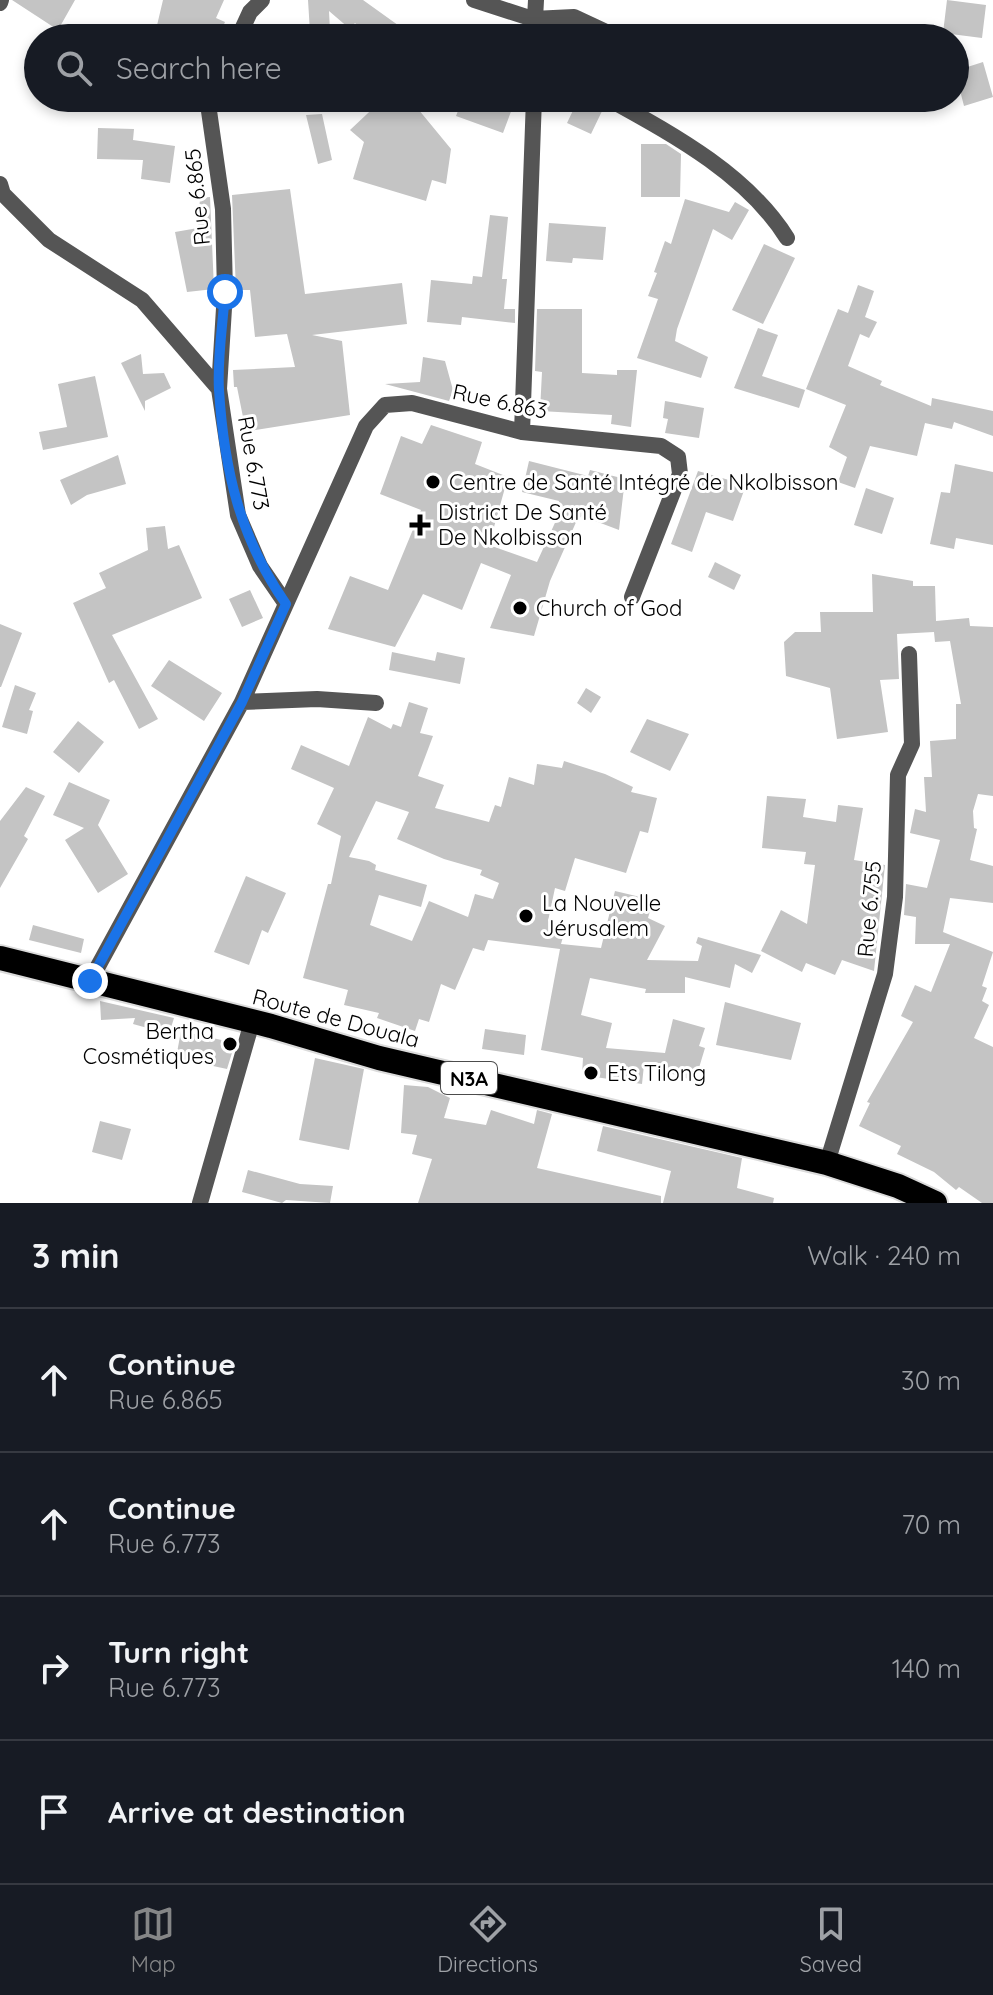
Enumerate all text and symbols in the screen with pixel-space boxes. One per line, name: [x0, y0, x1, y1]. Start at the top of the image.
search box: [24, 24, 969, 112]
icon: search: [52, 46, 96, 90]
text: Search here: [116, 49, 282, 87]
street label: Rue 6.865: [178, 147, 216, 247]
route start: [207, 274, 243, 310]
street label: Rue 6.863: [450, 377, 550, 425]
street label: Rue 6.773: [232, 414, 276, 512]
place label: Centre de Santé Intégré de Nkolbisson: [449, 468, 839, 496]
marker: Centre de Santé Intégré de Nkolbisson: [424, 473, 442, 491]
place label: District De Santé De Nkolbisson: [438, 498, 607, 551]
marker: District De Santé De Nkolbisson: [409, 514, 431, 536]
place label: Church of God: [536, 594, 682, 622]
marker: Church of God: [511, 599, 529, 617]
street label: Rue 6.755: [851, 860, 887, 958]
place label: La Nouvelle Jérusalem: [542, 889, 661, 942]
marker: La Nouvelle Jérusalem: [517, 907, 535, 925]
route end: [72, 963, 108, 999]
street label: Route de Douala: [250, 982, 422, 1054]
place label: Bertha Cosmétiques: [83, 1017, 214, 1070]
marker: Bertha Cosmétiques: [221, 1035, 239, 1053]
place label: Ets Tilong: [607, 1059, 706, 1087]
road number: N3A: [441, 1062, 497, 1094]
marker: Ets Tilong: [582, 1064, 600, 1082]
text: 3 min: [32, 1234, 119, 1277]
text: Walk · 240 m: [807, 1239, 961, 1272]
text: Continue: [108, 1345, 236, 1383]
icon: ahead: [32, 1358, 76, 1402]
text: 30 m: [901, 1364, 961, 1397]
text: Rue 6.865: [108, 1383, 223, 1416]
text: Continue: [108, 1489, 236, 1527]
icon: ahead: [32, 1502, 76, 1546]
text: 70 m: [901, 1508, 961, 1541]
text: Rue 6.773: [108, 1527, 221, 1560]
text: Turn right: [108, 1633, 249, 1671]
icon: right: [32, 1646, 76, 1690]
text: 140 m: [892, 1652, 961, 1685]
text: Rue 6.773: [108, 1671, 221, 1704]
icon: arrive: [32, 1790, 76, 1834]
text: Arrive at destination: [108, 1793, 406, 1831]
tab: Map: [131, 1902, 176, 1978]
tab: Directions: [437, 1902, 538, 1978]
tab: Saved: [799, 1902, 862, 1978]

